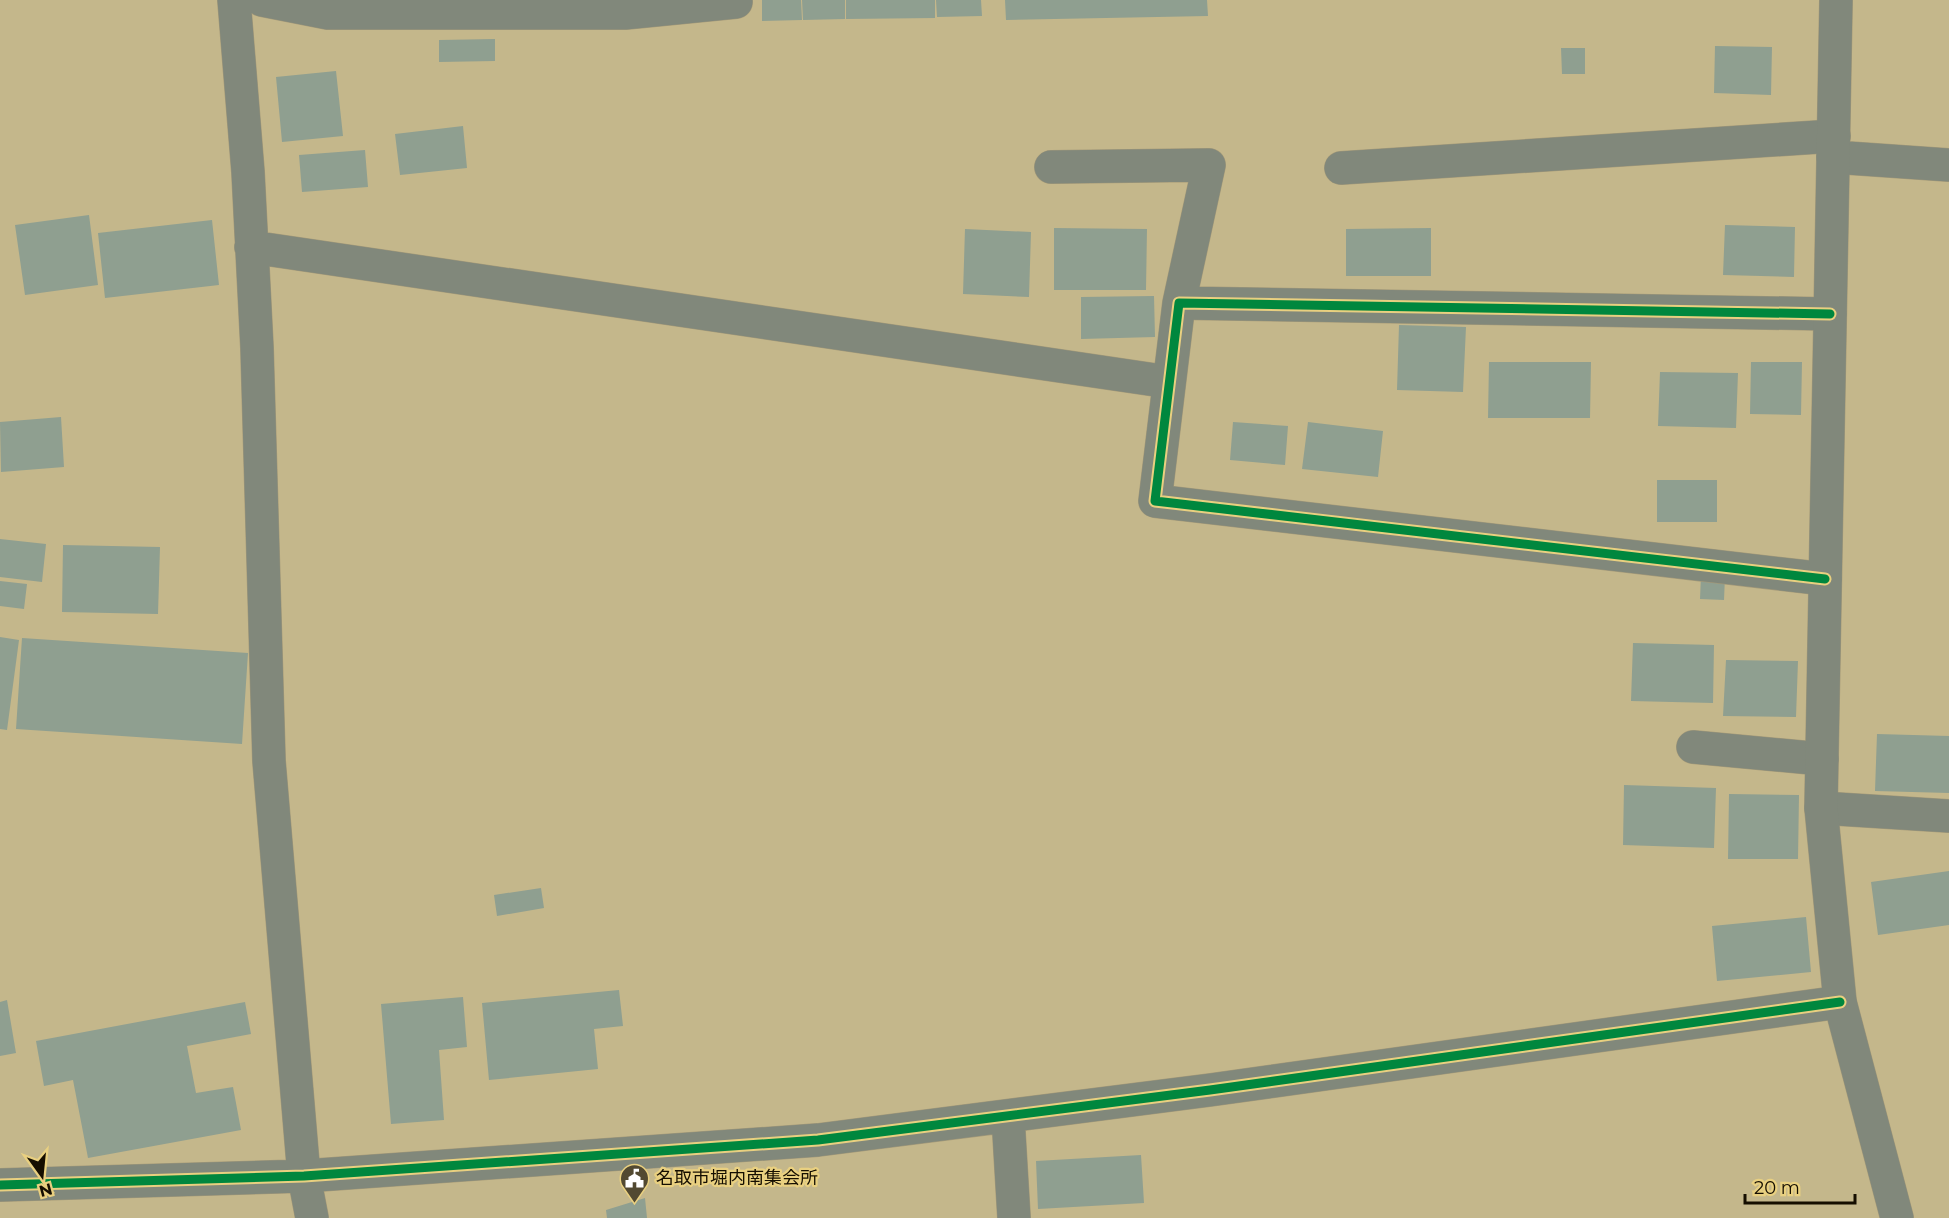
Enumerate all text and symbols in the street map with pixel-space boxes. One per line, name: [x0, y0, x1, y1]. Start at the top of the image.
north arrow: [12, 1146, 72, 1206]
public building icon: 名取市堀内南集会所: [619, 1162, 651, 1204]
place label: 名取市堀内南集会所: [656, 1167, 818, 1189]
scale bar: [1745, 1167, 1854, 1205]
text: 20 m: [1754, 1177, 1800, 1199]
text: N: [37, 1179, 54, 1201]

